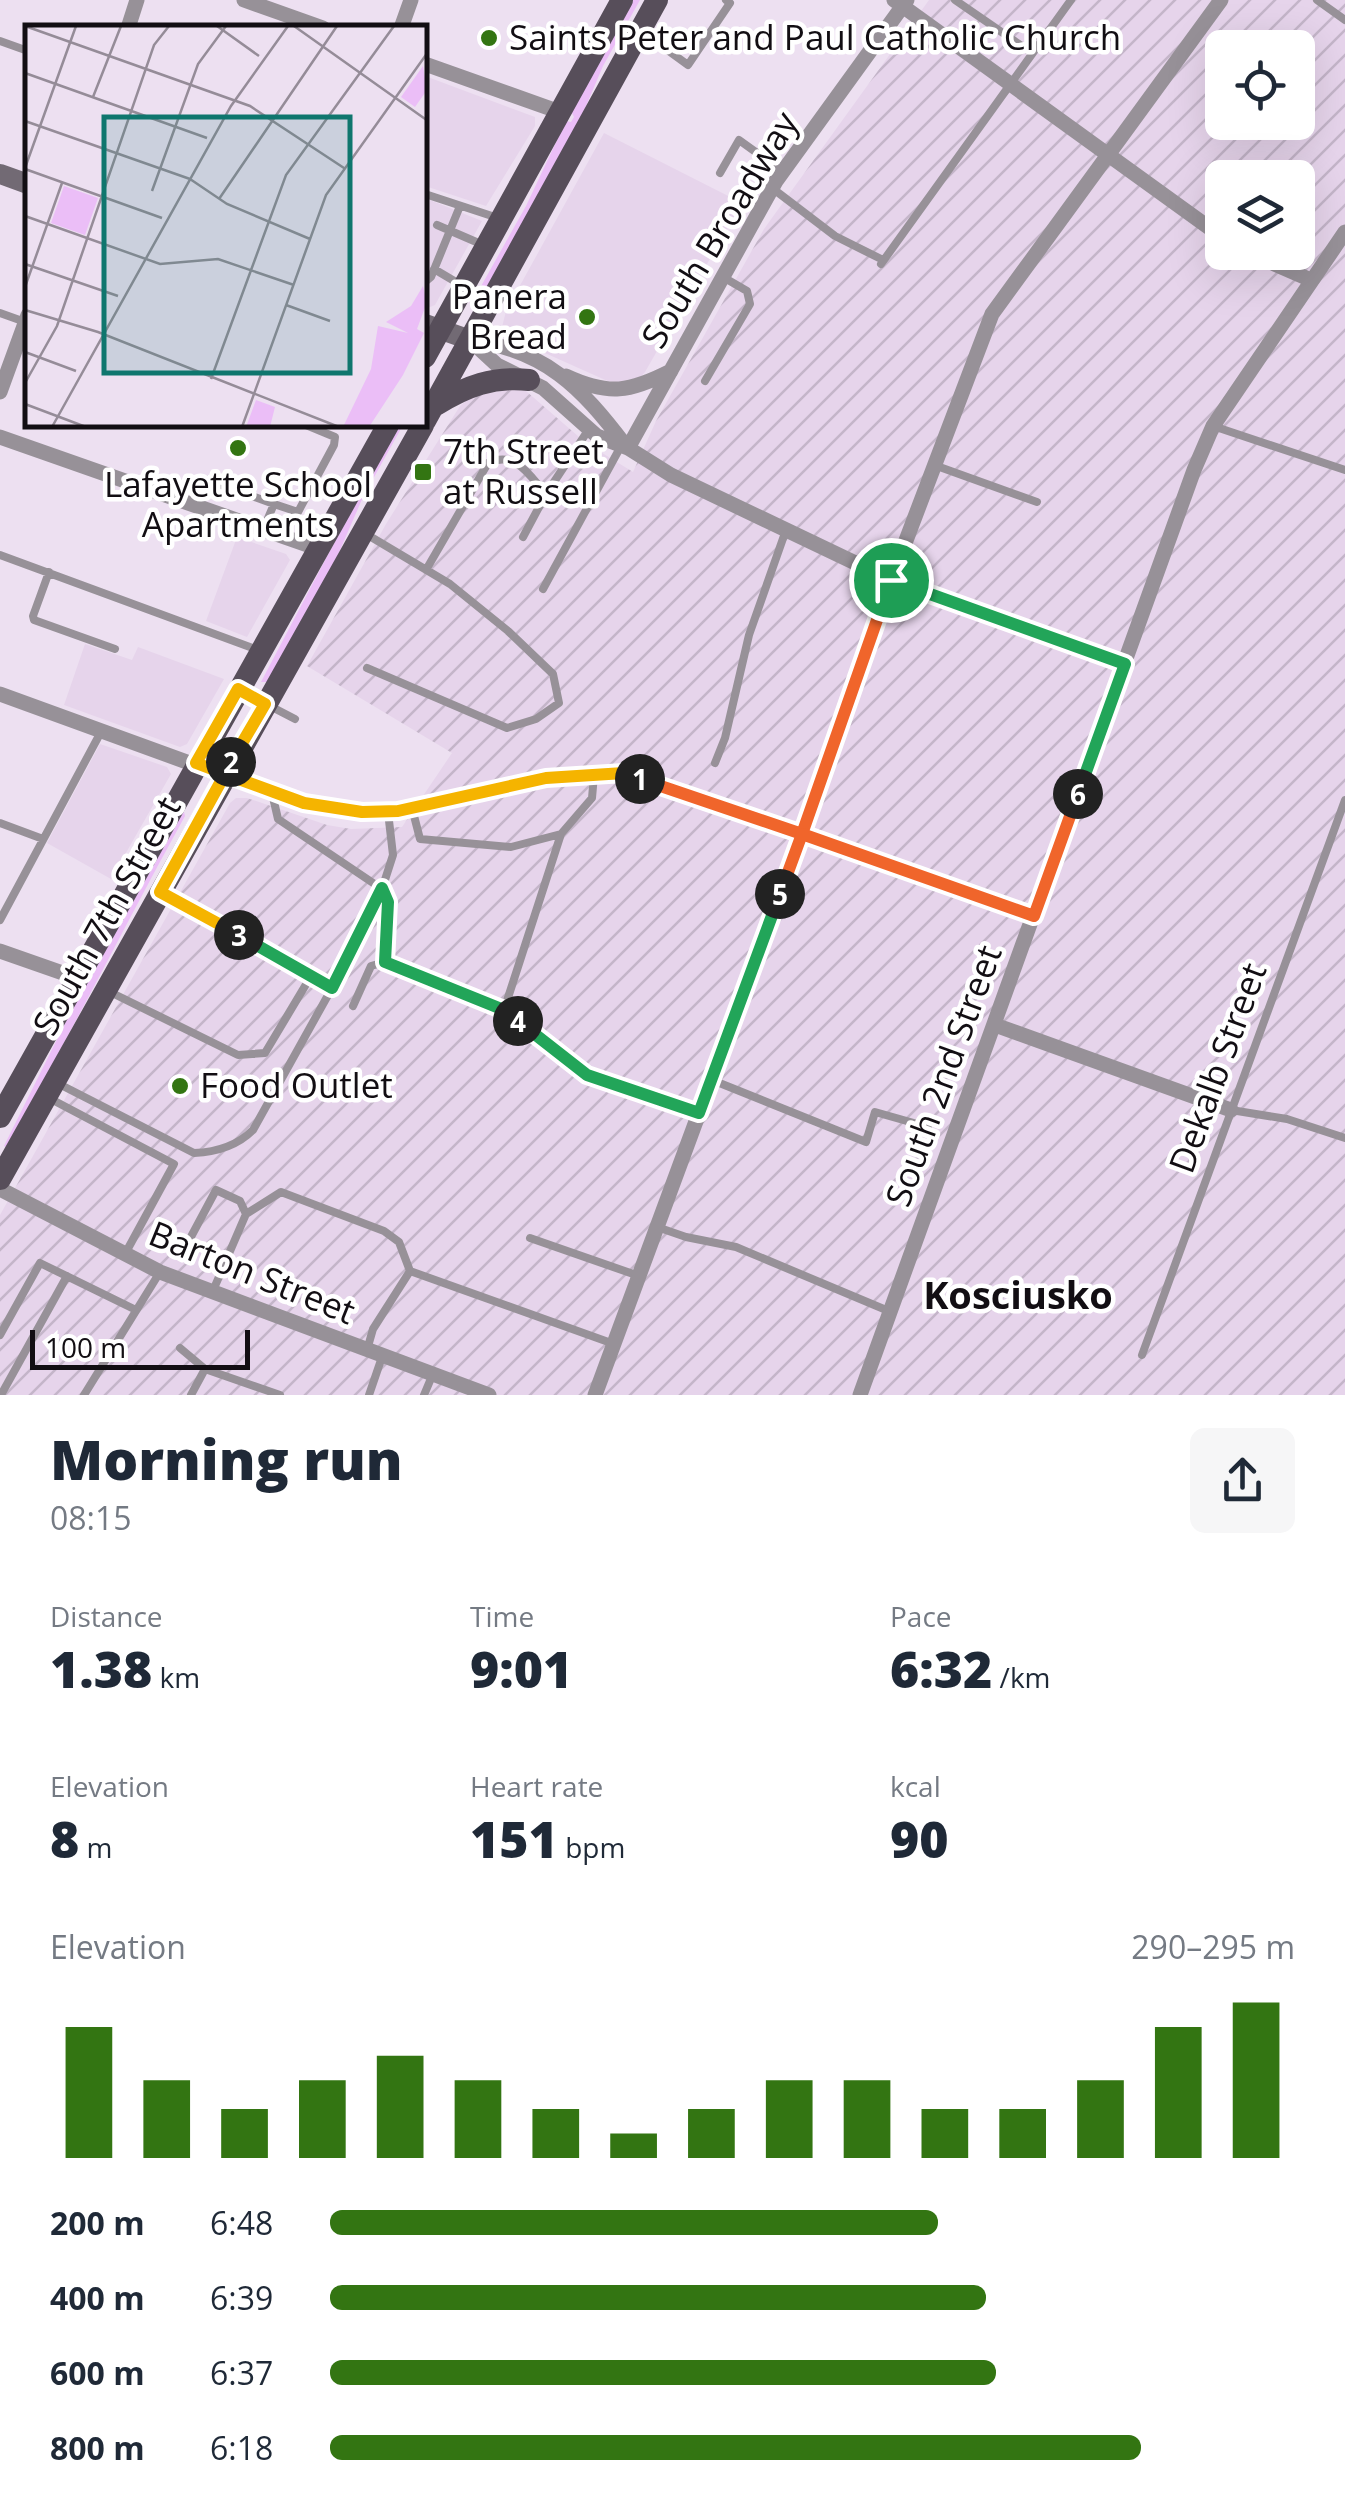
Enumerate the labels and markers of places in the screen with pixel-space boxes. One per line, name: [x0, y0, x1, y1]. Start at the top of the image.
place label: Saints Peter and Paul Catholic Church: [509, 13, 1121, 60]
marker: Saints Peter and Paul Catholic Church: [478, 27, 500, 49]
place label: Panera Bread: [452, 272, 567, 359]
marker: Panera Bread: [576, 306, 598, 328]
place label: 7th Street at Russell: [443, 427, 604, 514]
marker: Lafayette School Apartments: [227, 437, 249, 459]
place label: Lafayette School Apartments: [104, 460, 372, 547]
marker: 7th Street at Russell: [412, 461, 434, 483]
pin: [849, 538, 934, 623]
pin: 2: [206, 737, 256, 787]
pin: 1: [615, 754, 665, 804]
pin: 6: [1053, 769, 1103, 819]
pin: 5: [755, 869, 805, 919]
pin: 3: [214, 910, 264, 960]
pin: 4: [493, 996, 543, 1046]
place label: Food Outlet: [200, 1061, 393, 1108]
marker: Food Outlet: [169, 1075, 191, 1097]

